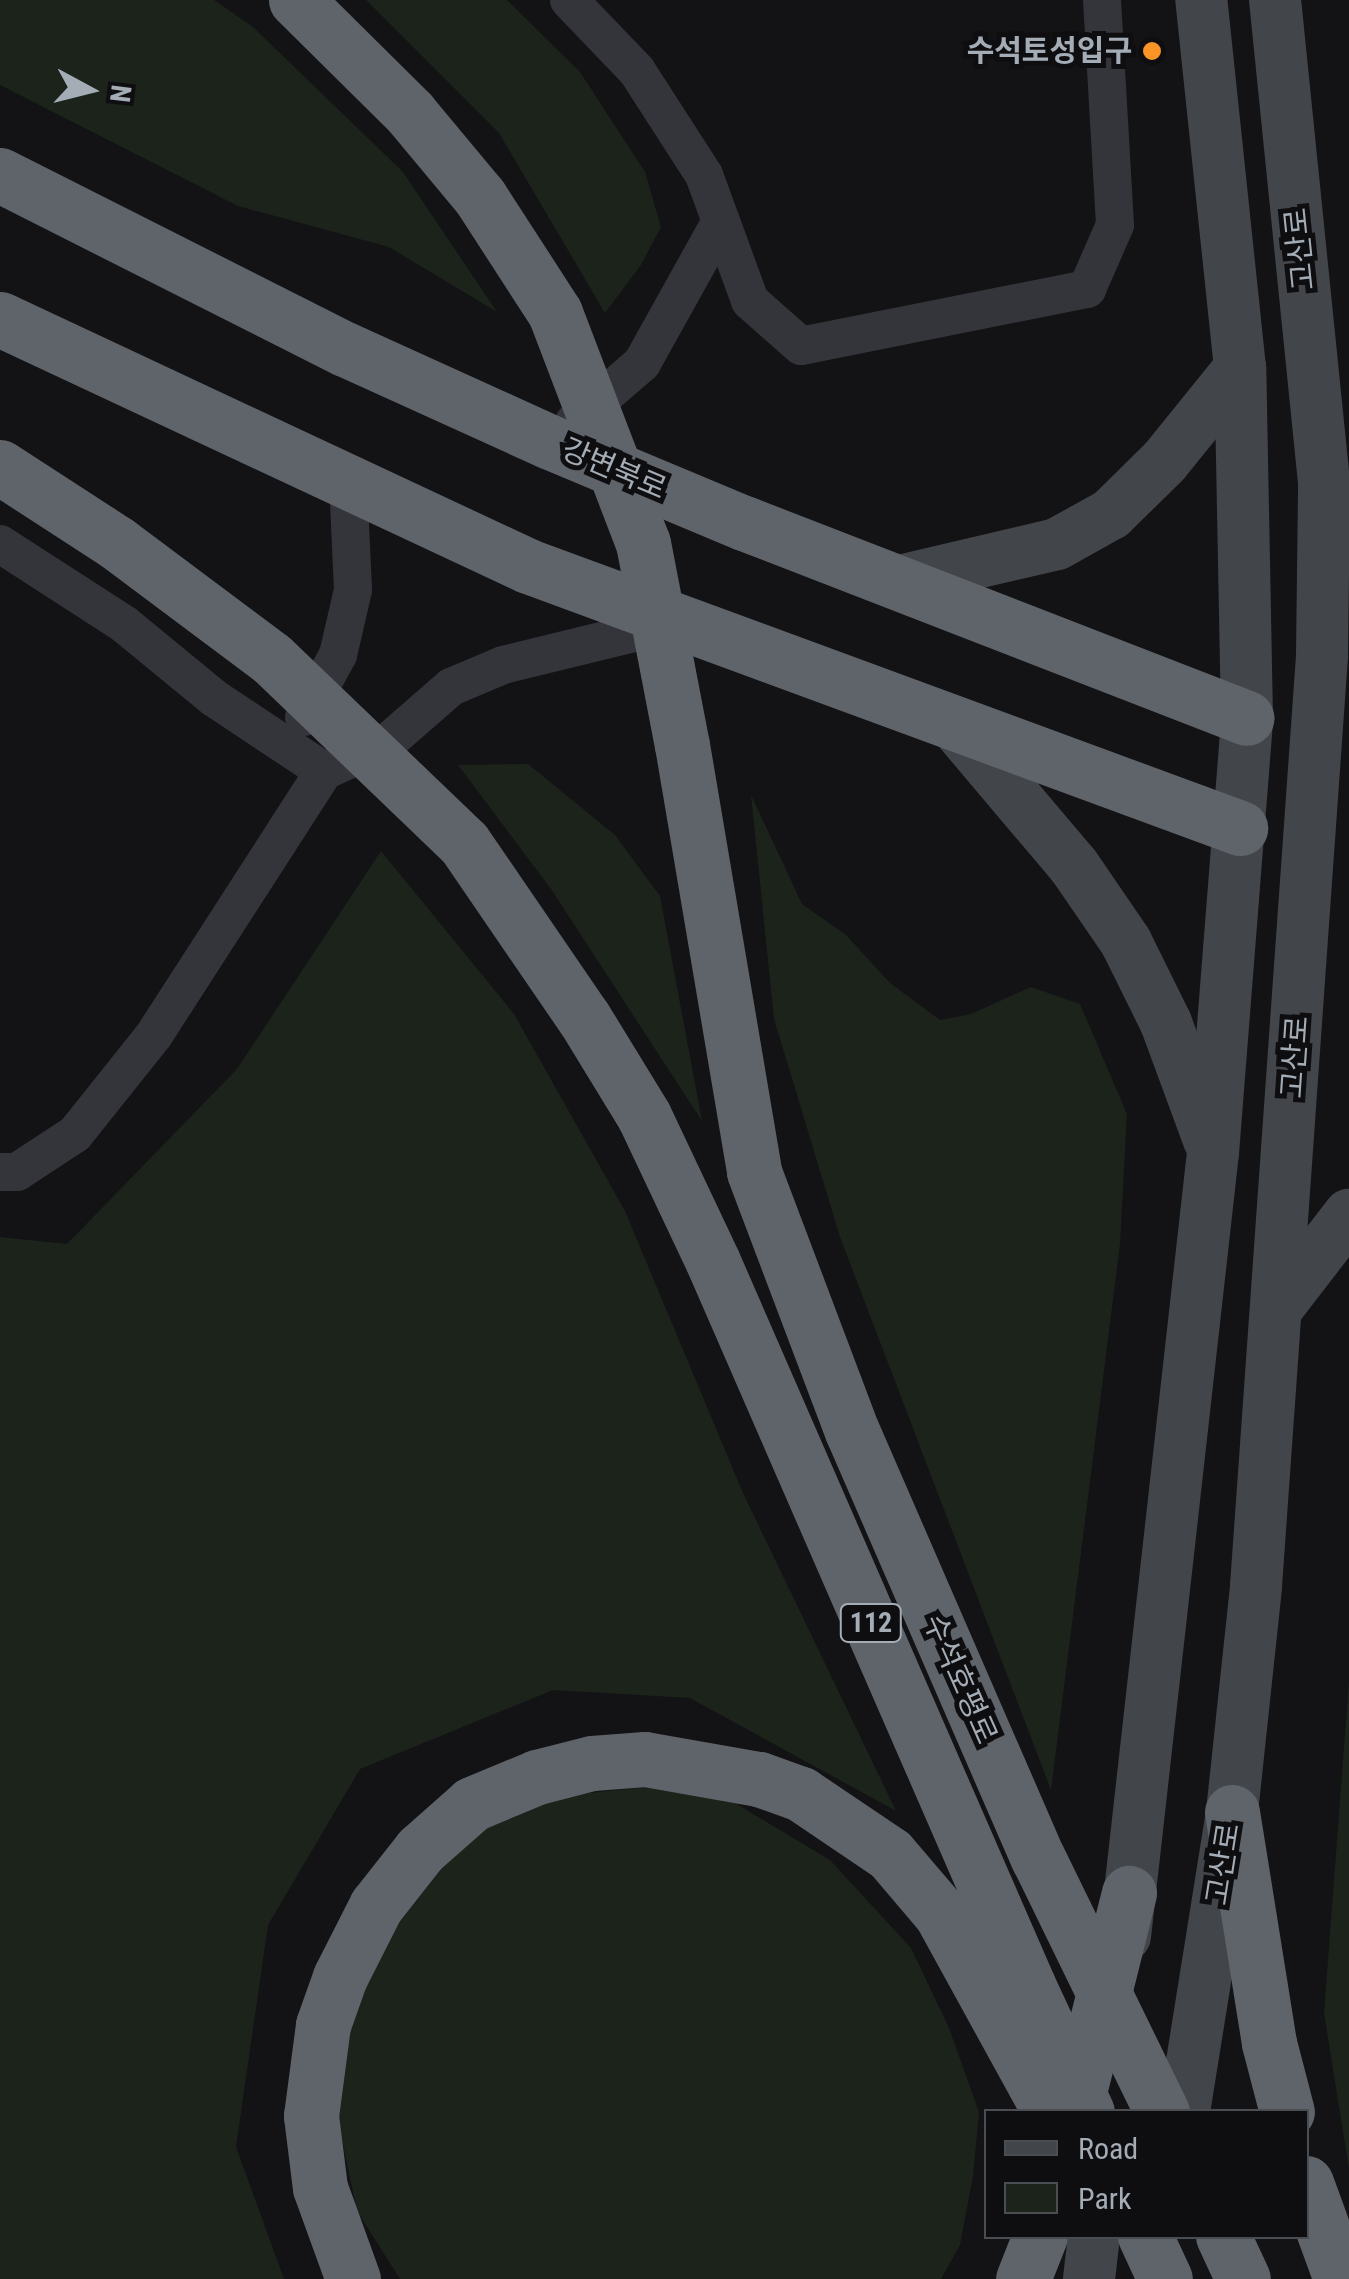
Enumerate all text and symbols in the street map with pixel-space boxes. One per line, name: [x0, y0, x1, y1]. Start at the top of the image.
place label: 수석토성입구: [966, 33, 1132, 69]
north arrow: [40, 40, 140, 140]
marker: 수석토성입구: [1141, 40, 1163, 62]
text: N: [103, 83, 138, 104]
street label: 고산로: [1278, 206, 1322, 292]
street label: 강변북로: [556, 431, 672, 507]
street label: 고산로: [1274, 1014, 1316, 1100]
road number: 112: [838, 1600, 904, 1646]
street label: 수석호평로: [915, 1609, 1005, 1749]
street label: 고산로: [1199, 1820, 1247, 1908]
legend: [984, 2109, 1309, 2239]
text: Road: [1078, 2131, 1138, 2166]
text: Park: [1078, 2181, 1132, 2216]

